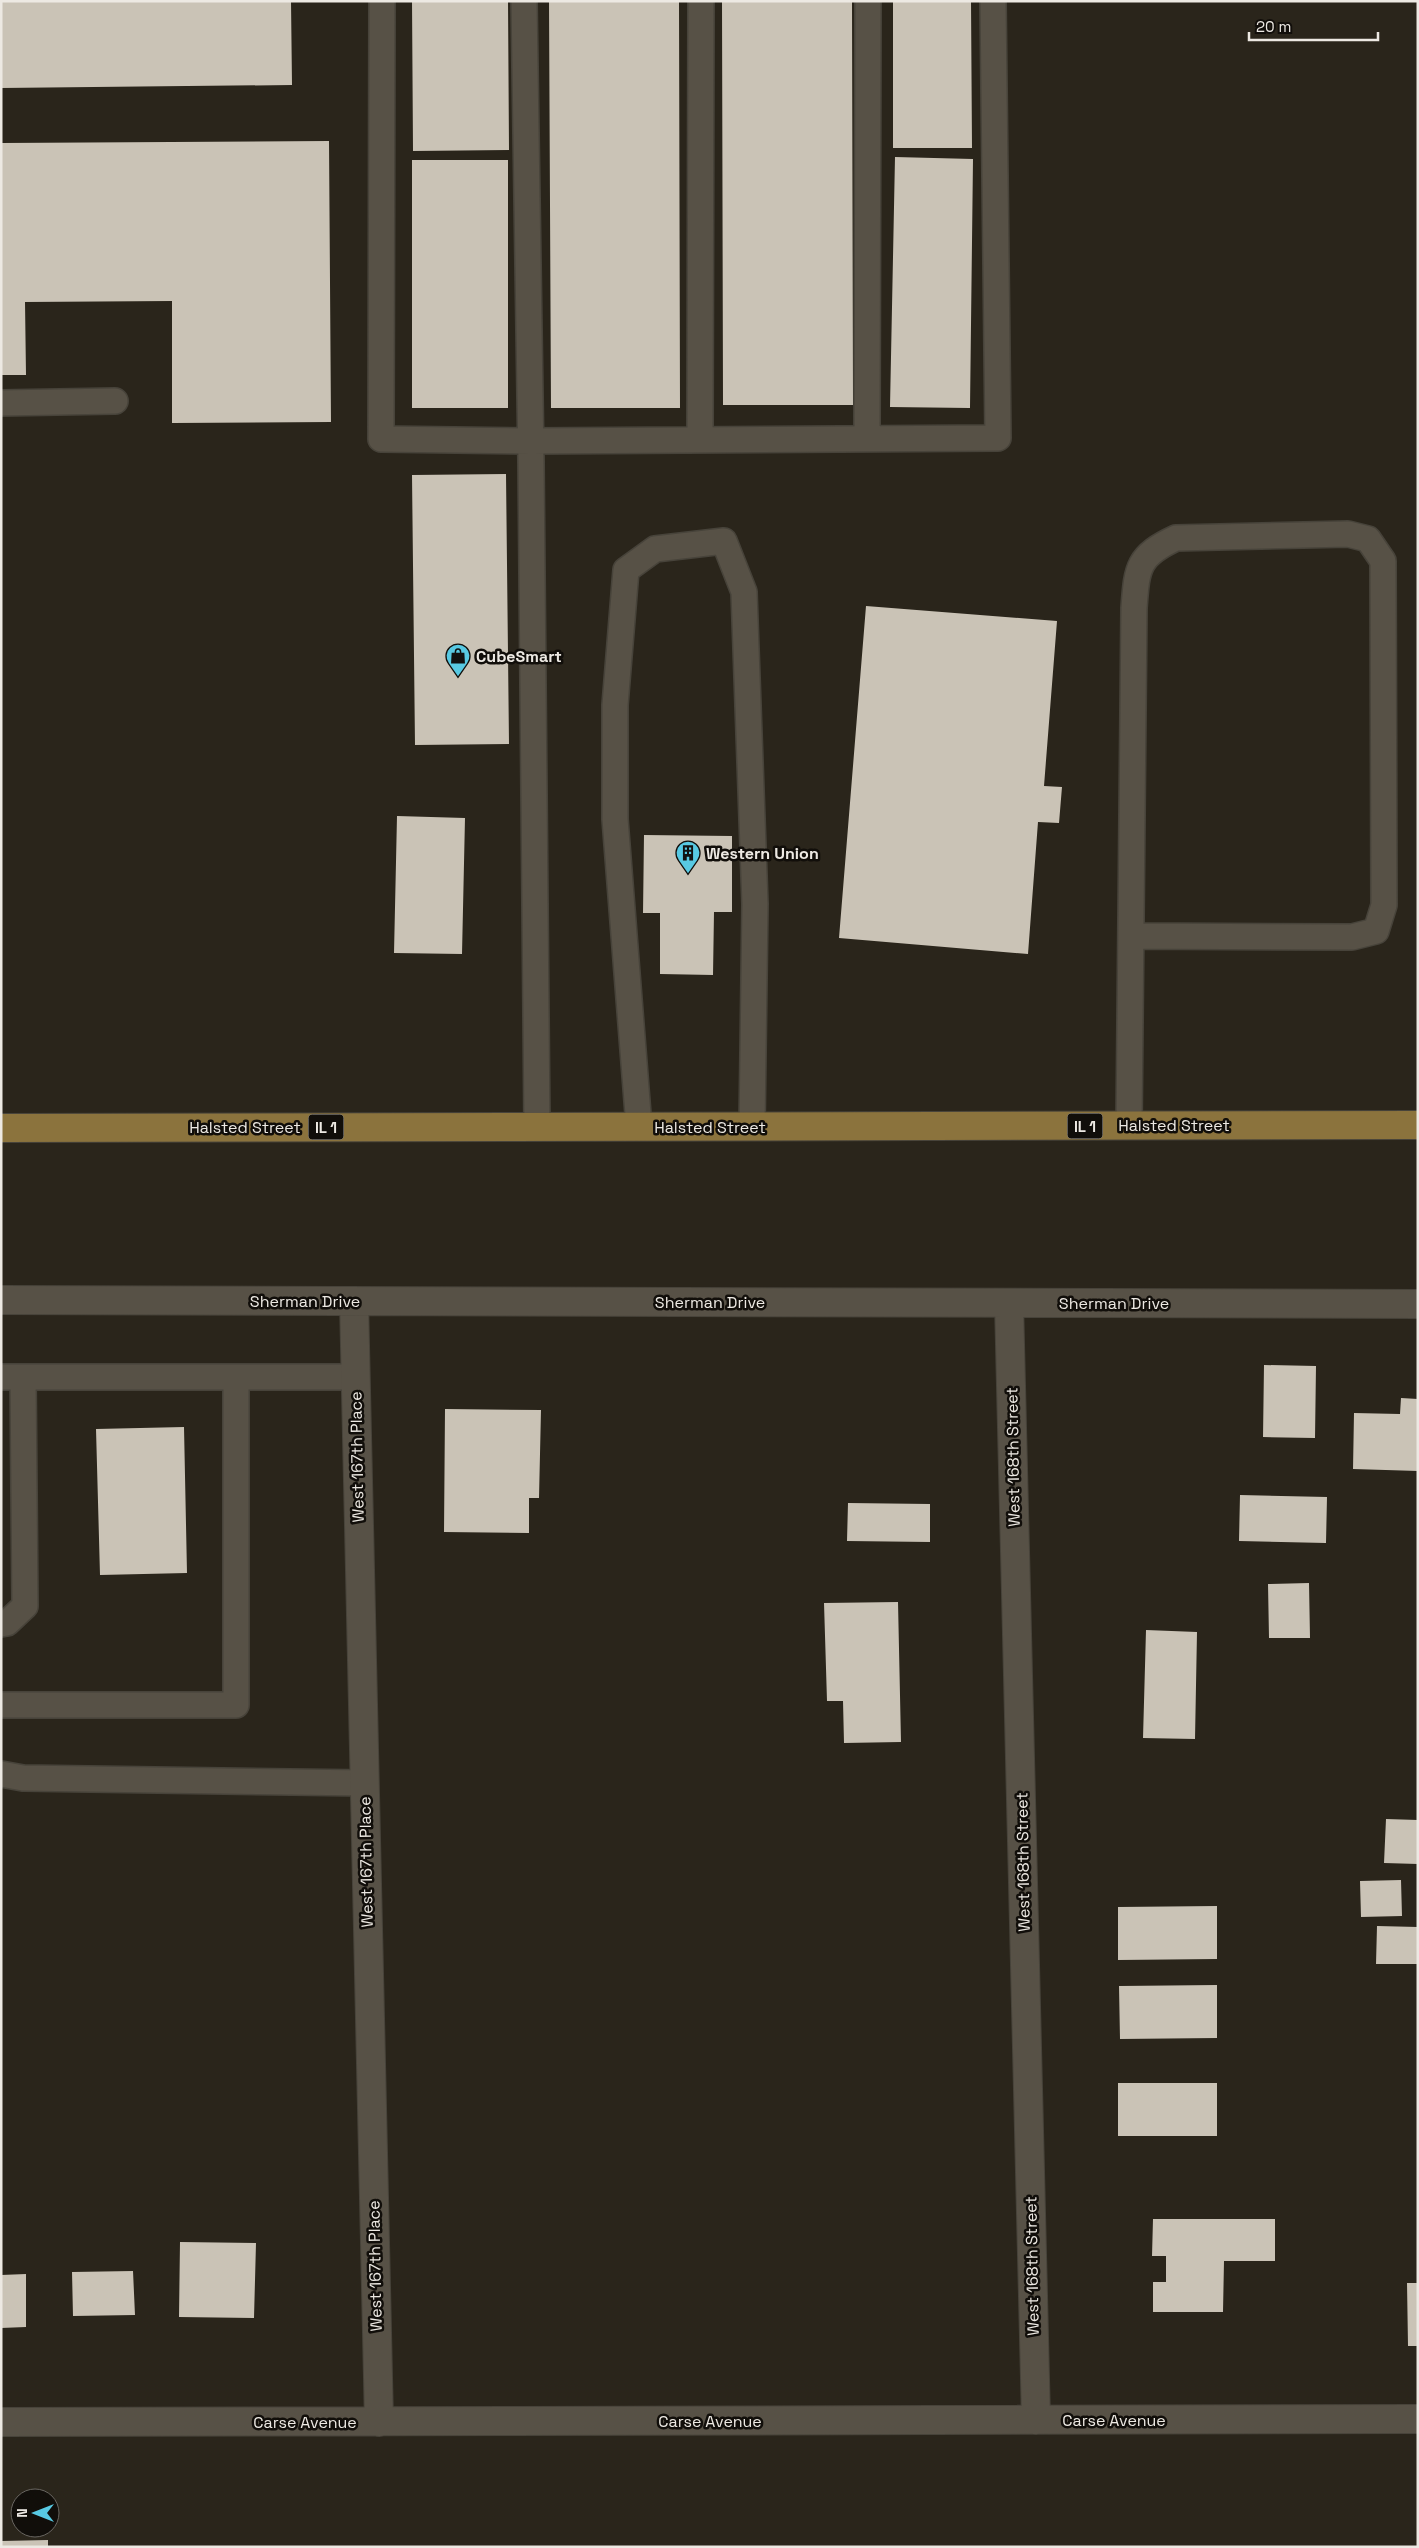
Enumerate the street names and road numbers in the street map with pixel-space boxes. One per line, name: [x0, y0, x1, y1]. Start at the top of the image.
road number: IL 1: [308, 1114, 344, 1140]
road number: IL 1: [1068, 1114, 1102, 1138]
street label: Halsted Street: [1118, 1115, 1230, 1136]
street label: Halsted Street: [189, 1117, 301, 1138]
street label: Halsted Street: [654, 1117, 766, 1138]
street label: Sherman Drive: [250, 1291, 360, 1312]
street label: Sherman Drive: [655, 1292, 765, 1313]
street label: Sherman Drive: [1059, 1293, 1169, 1314]
street label: West 168th Street: [1001, 1387, 1025, 1527]
street label: West 167th Place: [345, 1391, 369, 1523]
street label: West 168th Street: [1011, 1792, 1035, 1932]
street label: West 167th Place: [354, 1796, 378, 1928]
street label: West 168th Street: [1020, 2196, 1044, 2336]
street label: West 167th Place: [363, 2200, 387, 2332]
street label: Carse Avenue: [1062, 2410, 1166, 2431]
street label: Carse Avenue: [658, 2411, 762, 2432]
street label: Carse Avenue: [253, 2412, 357, 2433]

